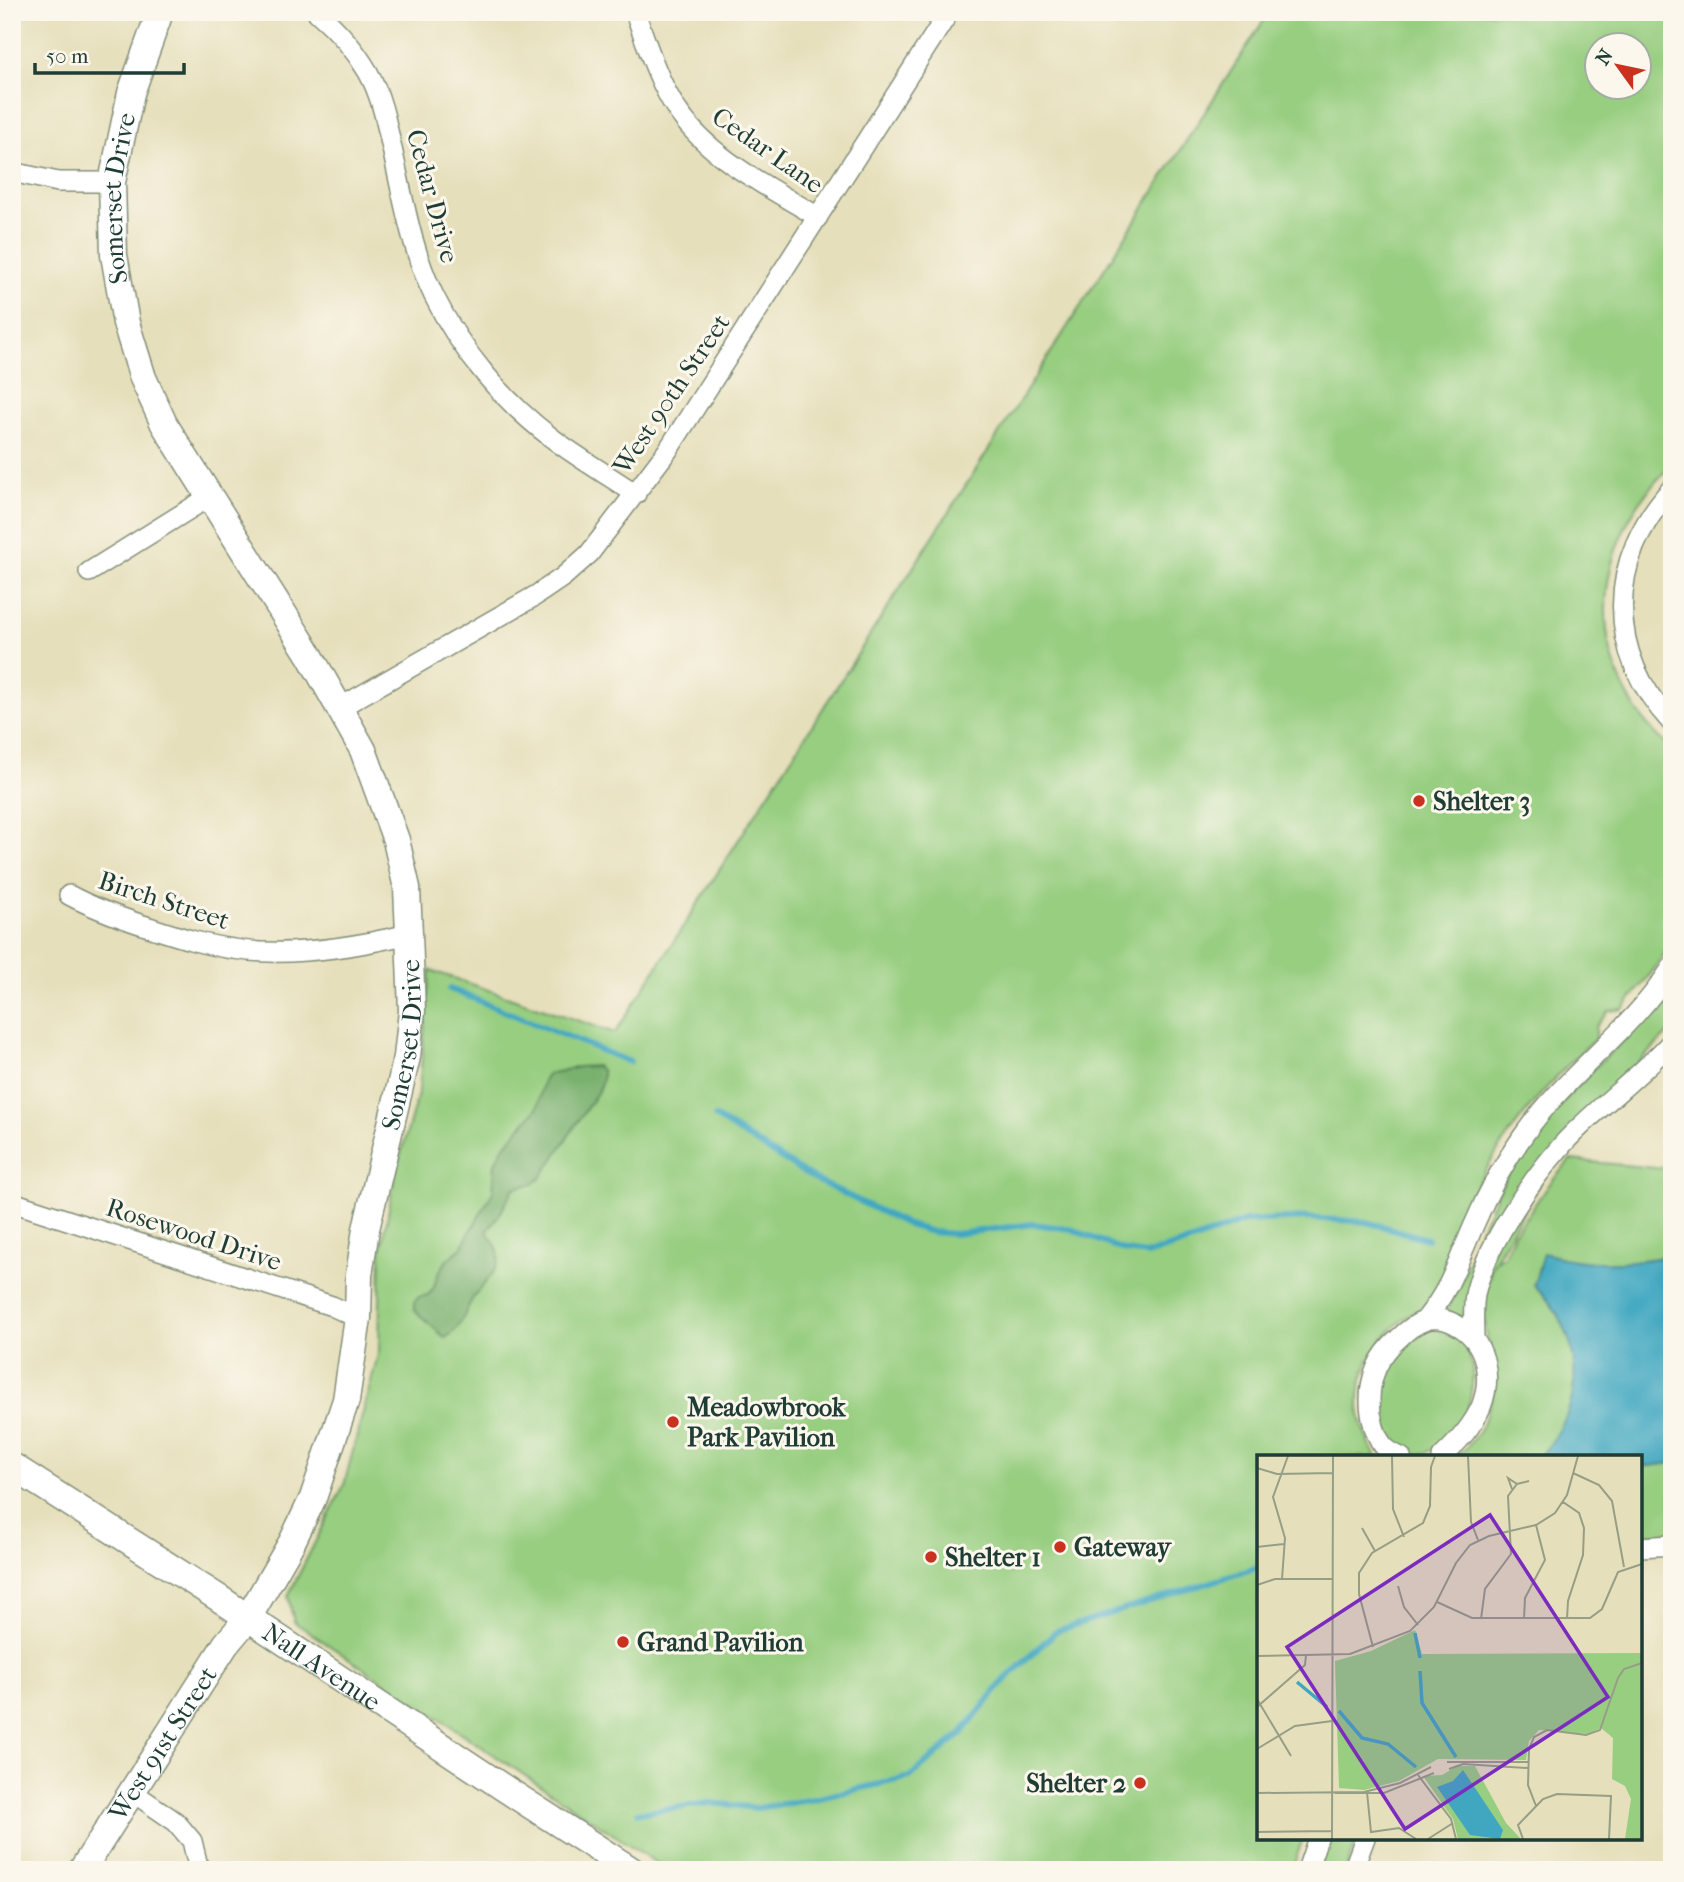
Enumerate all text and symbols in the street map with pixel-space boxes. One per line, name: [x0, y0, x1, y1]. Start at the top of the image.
scale bar: [35, 32, 184, 76]
north arrow: [1582, 32, 1652, 102]
text: 50 m: [46, 44, 89, 68]
text: N: [1591, 45, 1618, 69]
street label: Cedar Lane: [706, 101, 829, 200]
street label: Somerset Drive: [97, 110, 142, 287]
street label: Cedar Drive: [400, 126, 465, 266]
street label: West 90th Street: [606, 307, 737, 481]
place label: Shelter 3: [1433, 786, 1530, 817]
marker: Shelter 3: [1411, 793, 1427, 809]
street label: Birch Street: [95, 865, 234, 936]
street label: Somerset Drive: [375, 958, 429, 1133]
street label: Rosewood Drive: [102, 1192, 285, 1277]
place label: Meadowbrook Park Pavilion: [687, 1392, 847, 1453]
marker: Meadowbrook Park Pavilion: [665, 1414, 681, 1430]
inset map: [1257, 1455, 1642, 1840]
place label: Gateway: [1074, 1532, 1173, 1563]
marker: Gateway: [1052, 1539, 1068, 1555]
place label: Shelter 1: [945, 1542, 1041, 1573]
marker: Shelter 1: [923, 1549, 939, 1565]
street label: Nall Avenue: [257, 1617, 386, 1717]
place label: Grand Pavilion: [637, 1627, 805, 1658]
marker: Grand Pavilion: [615, 1634, 631, 1650]
street label: West 91st Street: [102, 1660, 224, 1828]
place label: Shelter 2: [1026, 1768, 1126, 1799]
marker: Shelter 2: [1132, 1775, 1148, 1791]

